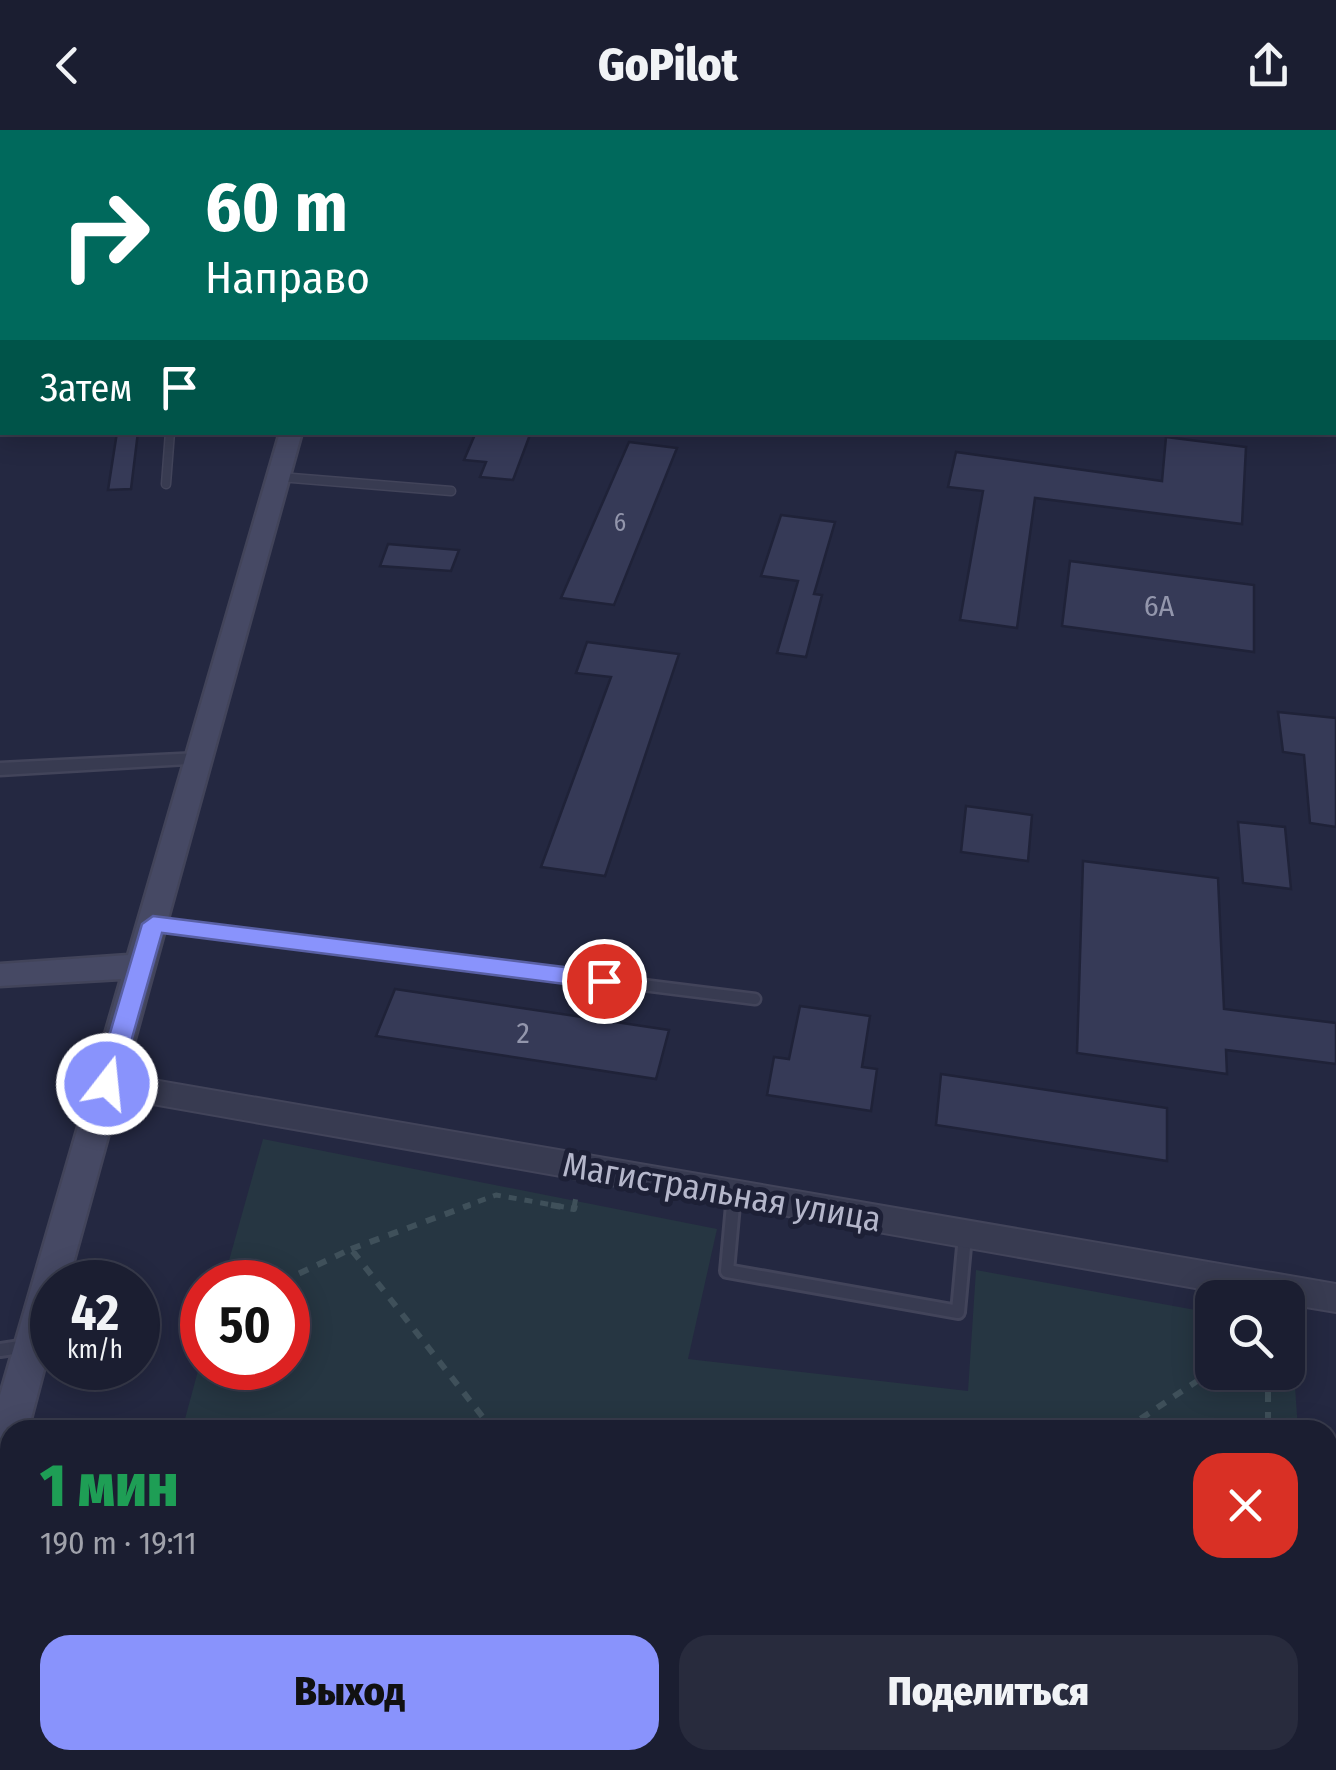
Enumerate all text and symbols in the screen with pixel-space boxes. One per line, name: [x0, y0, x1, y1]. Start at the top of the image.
icon: back: [40, 38, 95, 93]
text: GoPilot: [598, 38, 738, 92]
icon: share: [1241, 38, 1296, 93]
text: 60 m: [205, 166, 348, 250]
icon: right: [40, 170, 170, 300]
text: Направо: [205, 251, 370, 305]
icon: arrive: [152, 360, 207, 415]
text: Затем: [40, 365, 132, 411]
house number: 6: [614, 508, 626, 538]
house number: 6А: [1144, 588, 1175, 624]
pin: [562, 939, 647, 1024]
icon: arrive: [577, 954, 632, 1009]
house number: 2: [516, 1015, 530, 1051]
position arrow: [55, 1032, 159, 1136]
street label: Магистральная улица: [560, 1143, 884, 1241]
speed limit sign: 50: [180, 1260, 310, 1390]
map controls: [1195, 1280, 1305, 1390]
button: search: [1195, 1280, 1305, 1390]
text: 42: [71, 1283, 119, 1343]
text: km/h: [67, 1335, 123, 1365]
text: 1 мин: [40, 1450, 179, 1522]
button: close: [1193, 1453, 1298, 1558]
text: 190 m · 19:11: [40, 1524, 197, 1562]
button: Выход: [40, 1635, 659, 1750]
button: Поделиться: [679, 1635, 1298, 1750]

